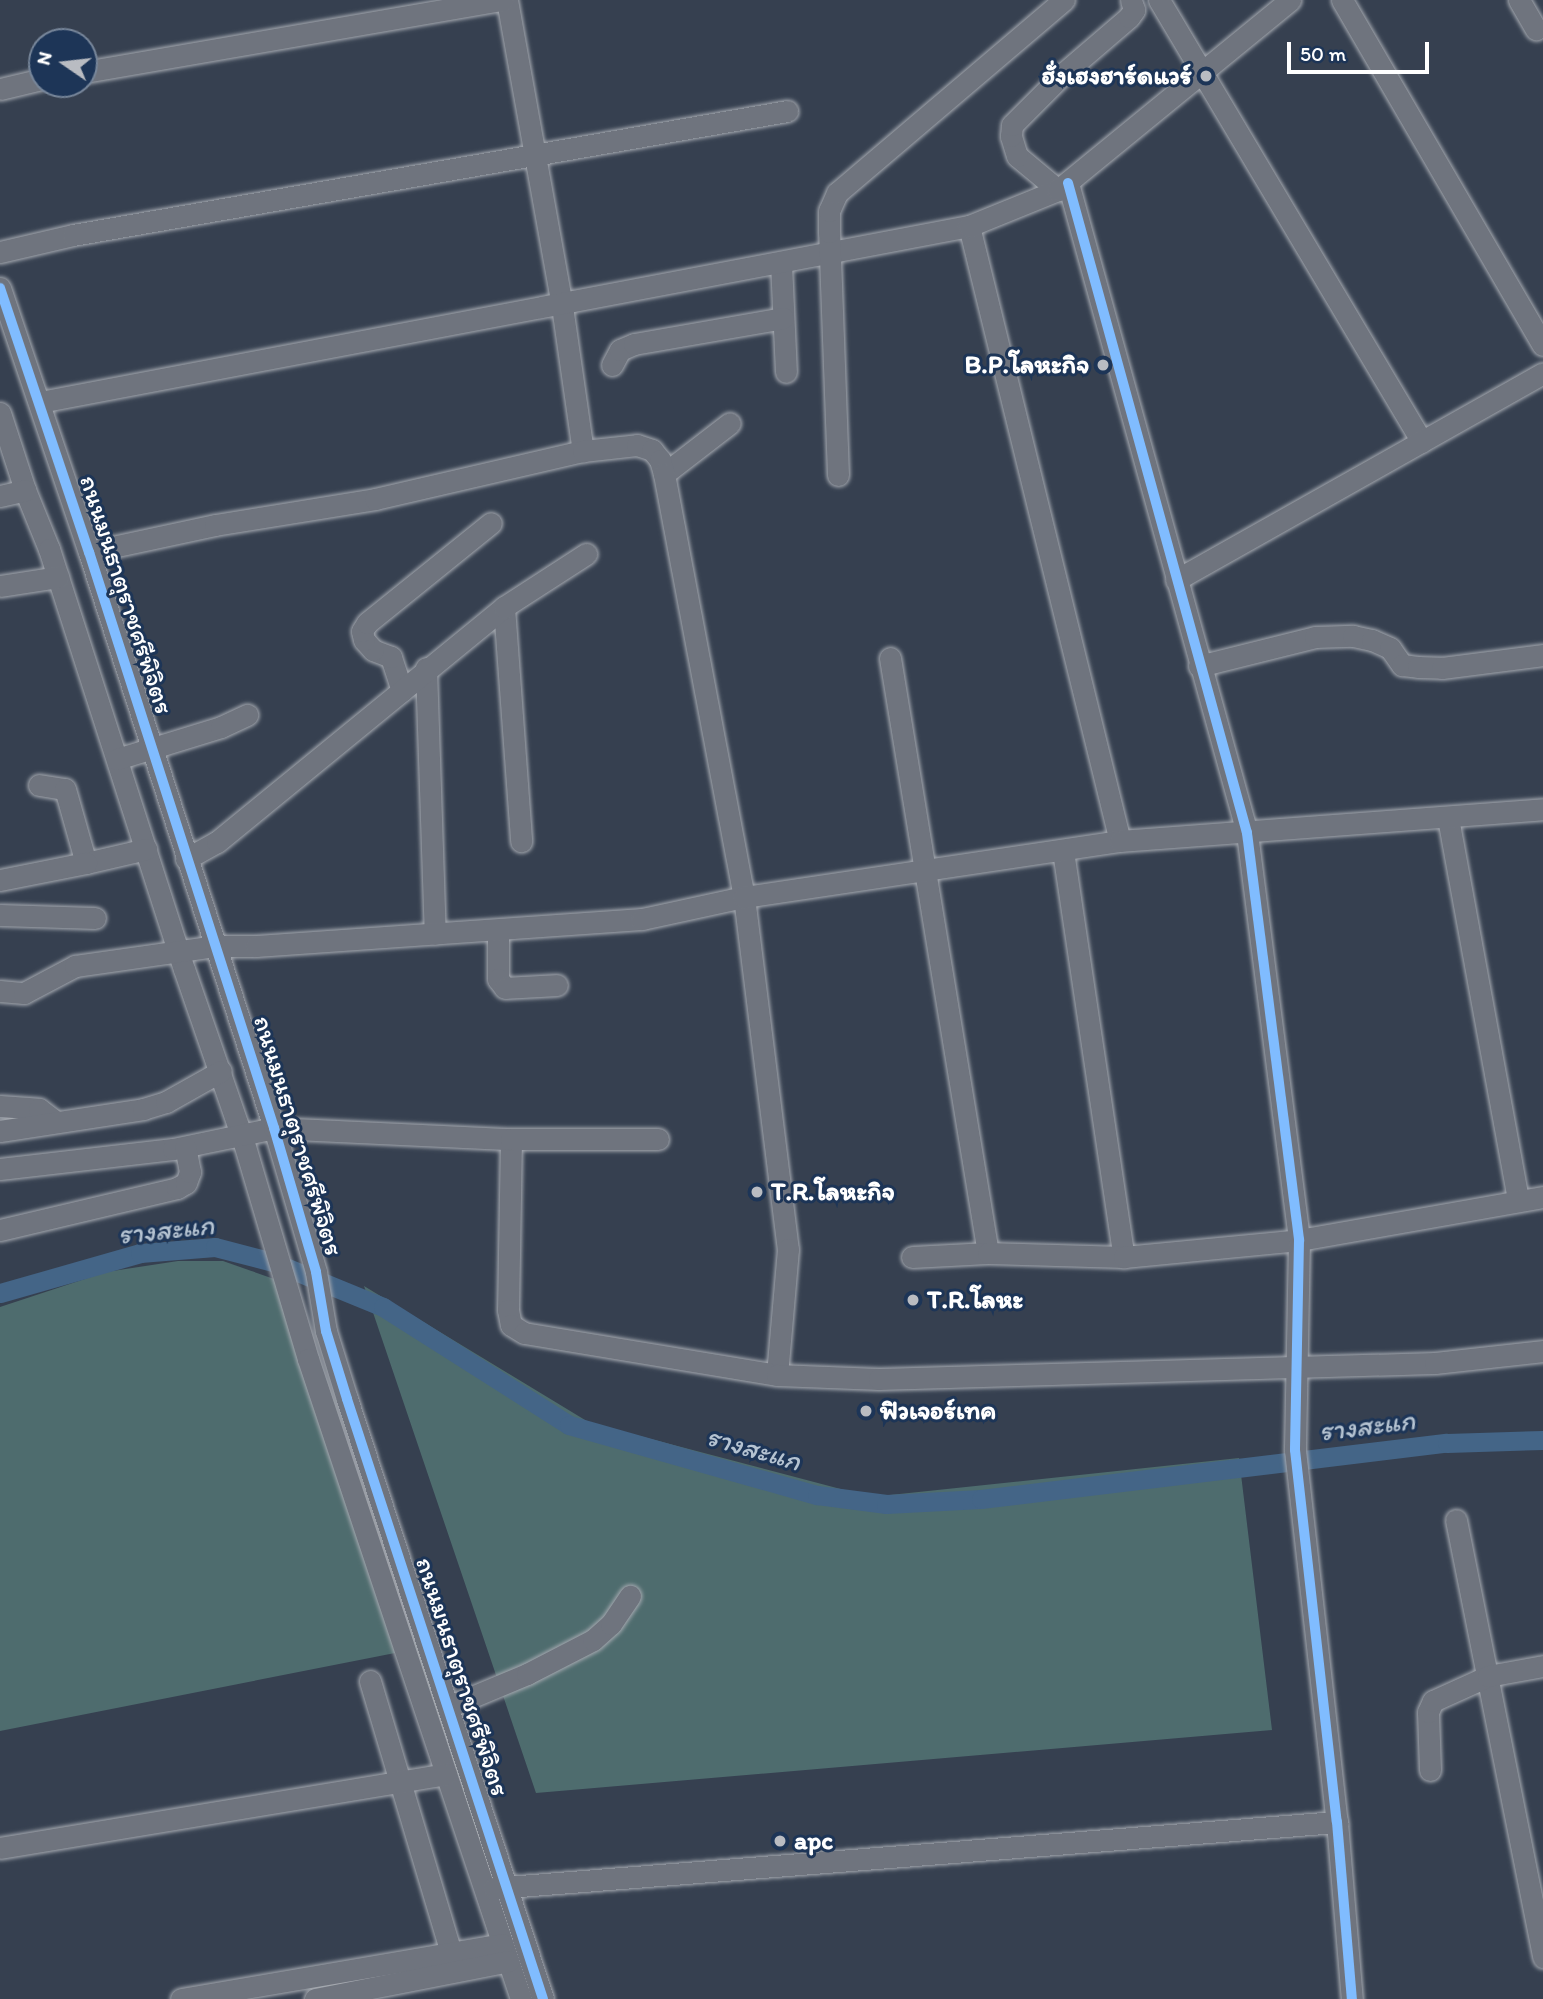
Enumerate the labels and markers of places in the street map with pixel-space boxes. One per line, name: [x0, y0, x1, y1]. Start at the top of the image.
place label: ฮั่งเฮงฮาร์ดแวร์: [1041, 60, 1192, 92]
marker: ฮั่งเฮงฮาร์ดแวร์: [1198, 68, 1214, 84]
place label: B.P.โลหะกิจ: [964, 349, 1089, 381]
marker: B.P.โลหะกิจ: [1095, 357, 1111, 373]
place label: T.R.โลหะกิจ: [771, 1176, 895, 1208]
marker: T.R.โลหะกิจ: [749, 1184, 765, 1200]
place label: T.R.โลหะ: [927, 1284, 1023, 1316]
marker: T.R.โลหะ: [905, 1292, 921, 1308]
place label: ฟิวเจอร์เทค: [880, 1395, 996, 1427]
marker: ฟิวเจอร์เทค: [858, 1403, 874, 1419]
place label: apc: [794, 1825, 833, 1857]
marker: apc: [772, 1833, 788, 1849]

